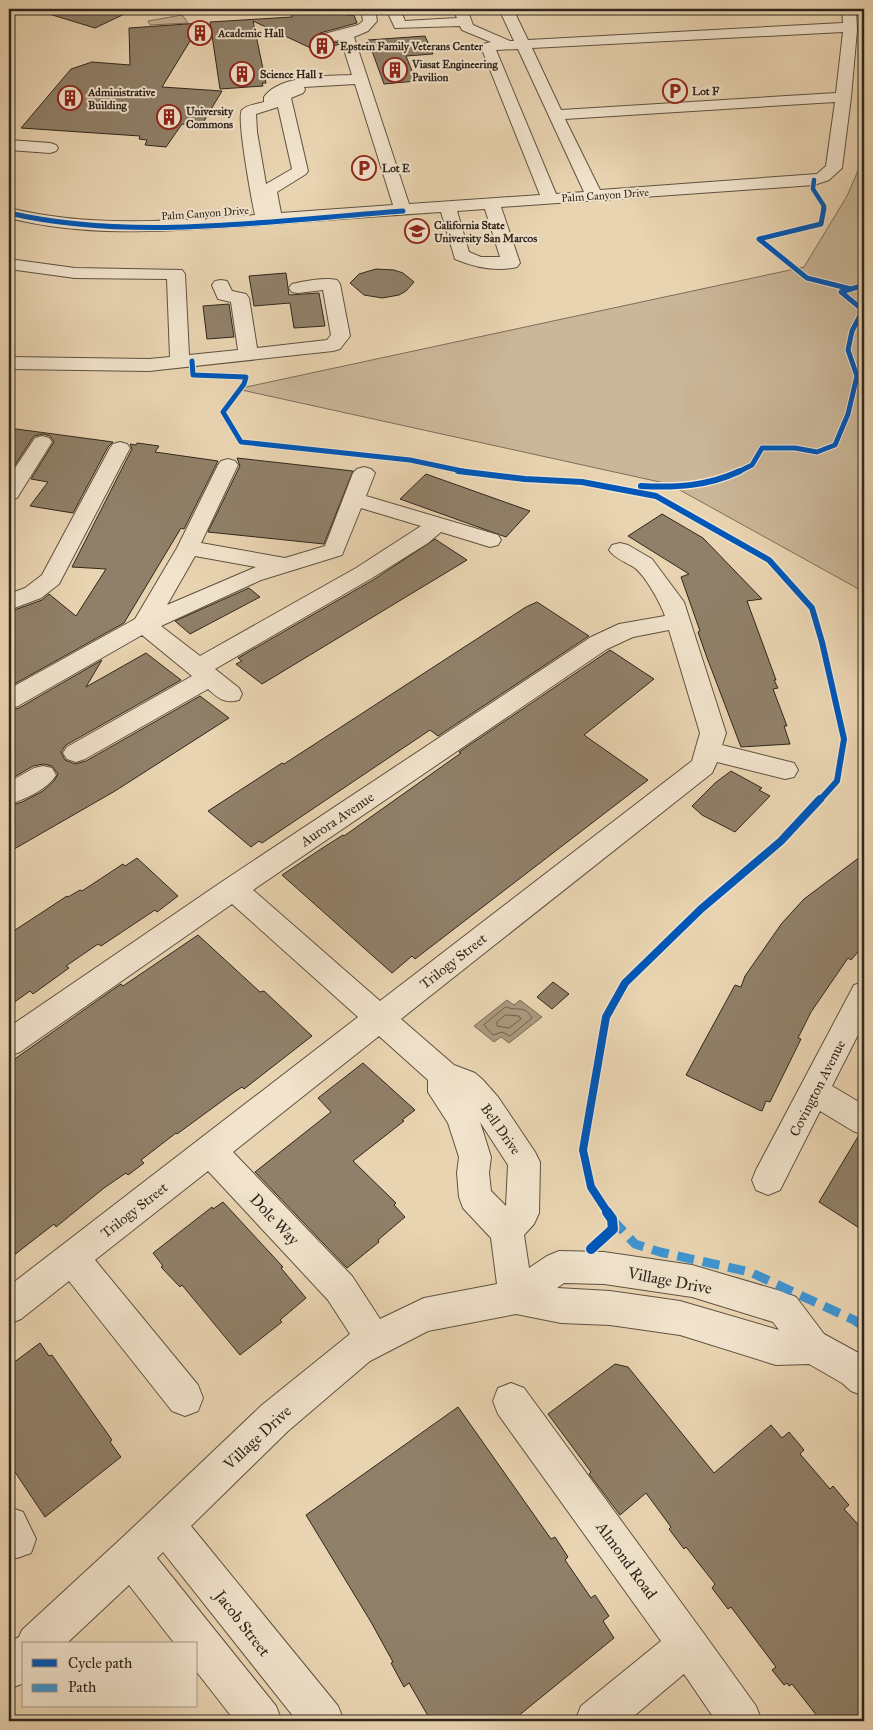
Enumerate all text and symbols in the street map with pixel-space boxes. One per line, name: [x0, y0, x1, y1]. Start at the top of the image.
building icon: Academic Hall: [187, 20, 213, 46]
place label: Academic Hall: [217, 27, 285, 40]
building icon: Epstein Family Veterans Center: [309, 33, 335, 59]
place label: Epstein Family Veterans Center: [340, 40, 484, 54]
building icon: Viasat Engineering Pavilion: [382, 57, 408, 83]
place label: Viasat Engineering Pavilion: [411, 58, 498, 84]
building icon: Science Hall 1: [229, 61, 255, 87]
place label: Science Hall 1: [260, 68, 324, 81]
parking icon: Lot F: [662, 78, 688, 104]
building icon: Administrative Building: [57, 85, 83, 111]
place label: Lot F: [692, 85, 720, 98]
place label: Administrative Building: [87, 86, 156, 112]
building icon: University Commons: [156, 104, 182, 130]
place label: University Commons: [186, 105, 234, 131]
parking icon: Lot E: [351, 155, 377, 181]
place label: Lot E: [382, 162, 410, 175]
street label: Palm Canyon Drive: [561, 186, 650, 205]
street label: Palm Canyon Drive: [161, 204, 250, 223]
school or university icon: California State University San Marcos: [404, 218, 430, 244]
place label: California State University San Marcos: [434, 219, 537, 246]
street label: Aurora Avenue: [296, 788, 377, 851]
street label: Trilogy Street: [416, 930, 490, 993]
street label: Covington Avenue: [786, 1037, 849, 1139]
street label: Bell Drive: [477, 1101, 524, 1158]
street label: Trilogy Street: [97, 1179, 171, 1242]
street label: Dole Way: [246, 1190, 304, 1249]
street label: Village Drive: [625, 1263, 714, 1299]
street label: Village Drive: [219, 1401, 296, 1475]
street label: Almond Road: [592, 1517, 661, 1603]
street label: Jacob Street: [209, 1585, 275, 1661]
legend: [22, 1642, 198, 1708]
text: Cycle path: [68, 1654, 133, 1672]
text: Path: [68, 1678, 97, 1696]

